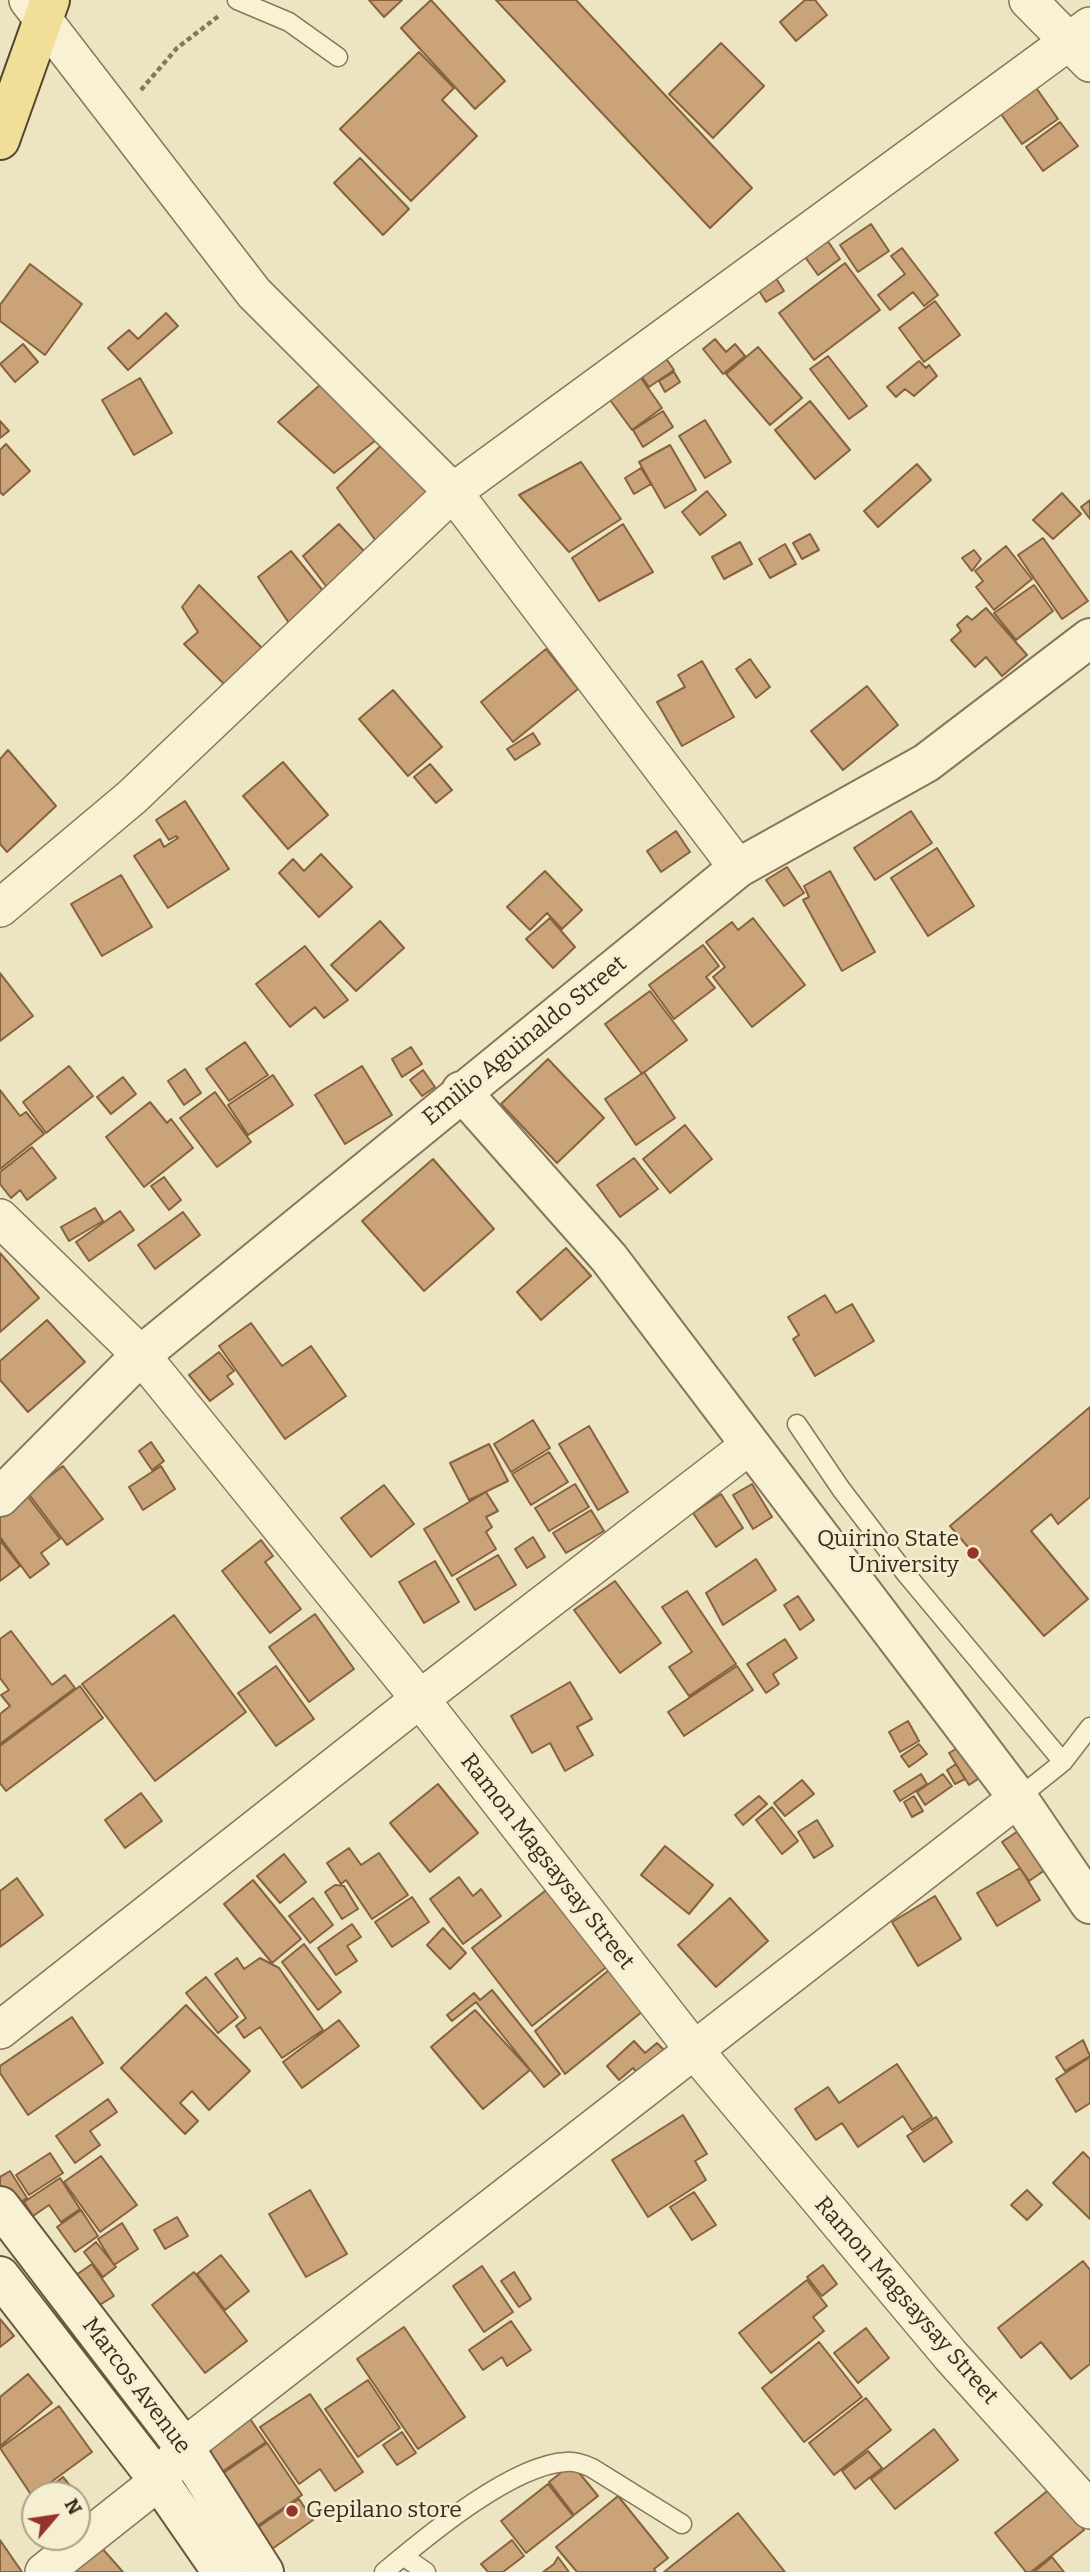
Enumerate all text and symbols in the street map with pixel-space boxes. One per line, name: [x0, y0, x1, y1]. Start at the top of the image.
street label: Emilio Aguinaldo Street: [418, 950, 632, 1132]
place label: Quirino State University: [817, 1526, 959, 1580]
marker: Quirino State University: [965, 1545, 981, 1561]
street label: Ramon Magsaysay Street: [454, 1749, 640, 1975]
street label: Ramon Magsaysay Street: [808, 2192, 1004, 2410]
street label: Marcos Avenue: [76, 2312, 196, 2460]
north arrow: [21, 2481, 91, 2551]
text: N: [59, 2495, 87, 2519]
place label: Gepilano store: [306, 2497, 462, 2525]
marker: Gepilano store: [284, 2503, 300, 2519]

